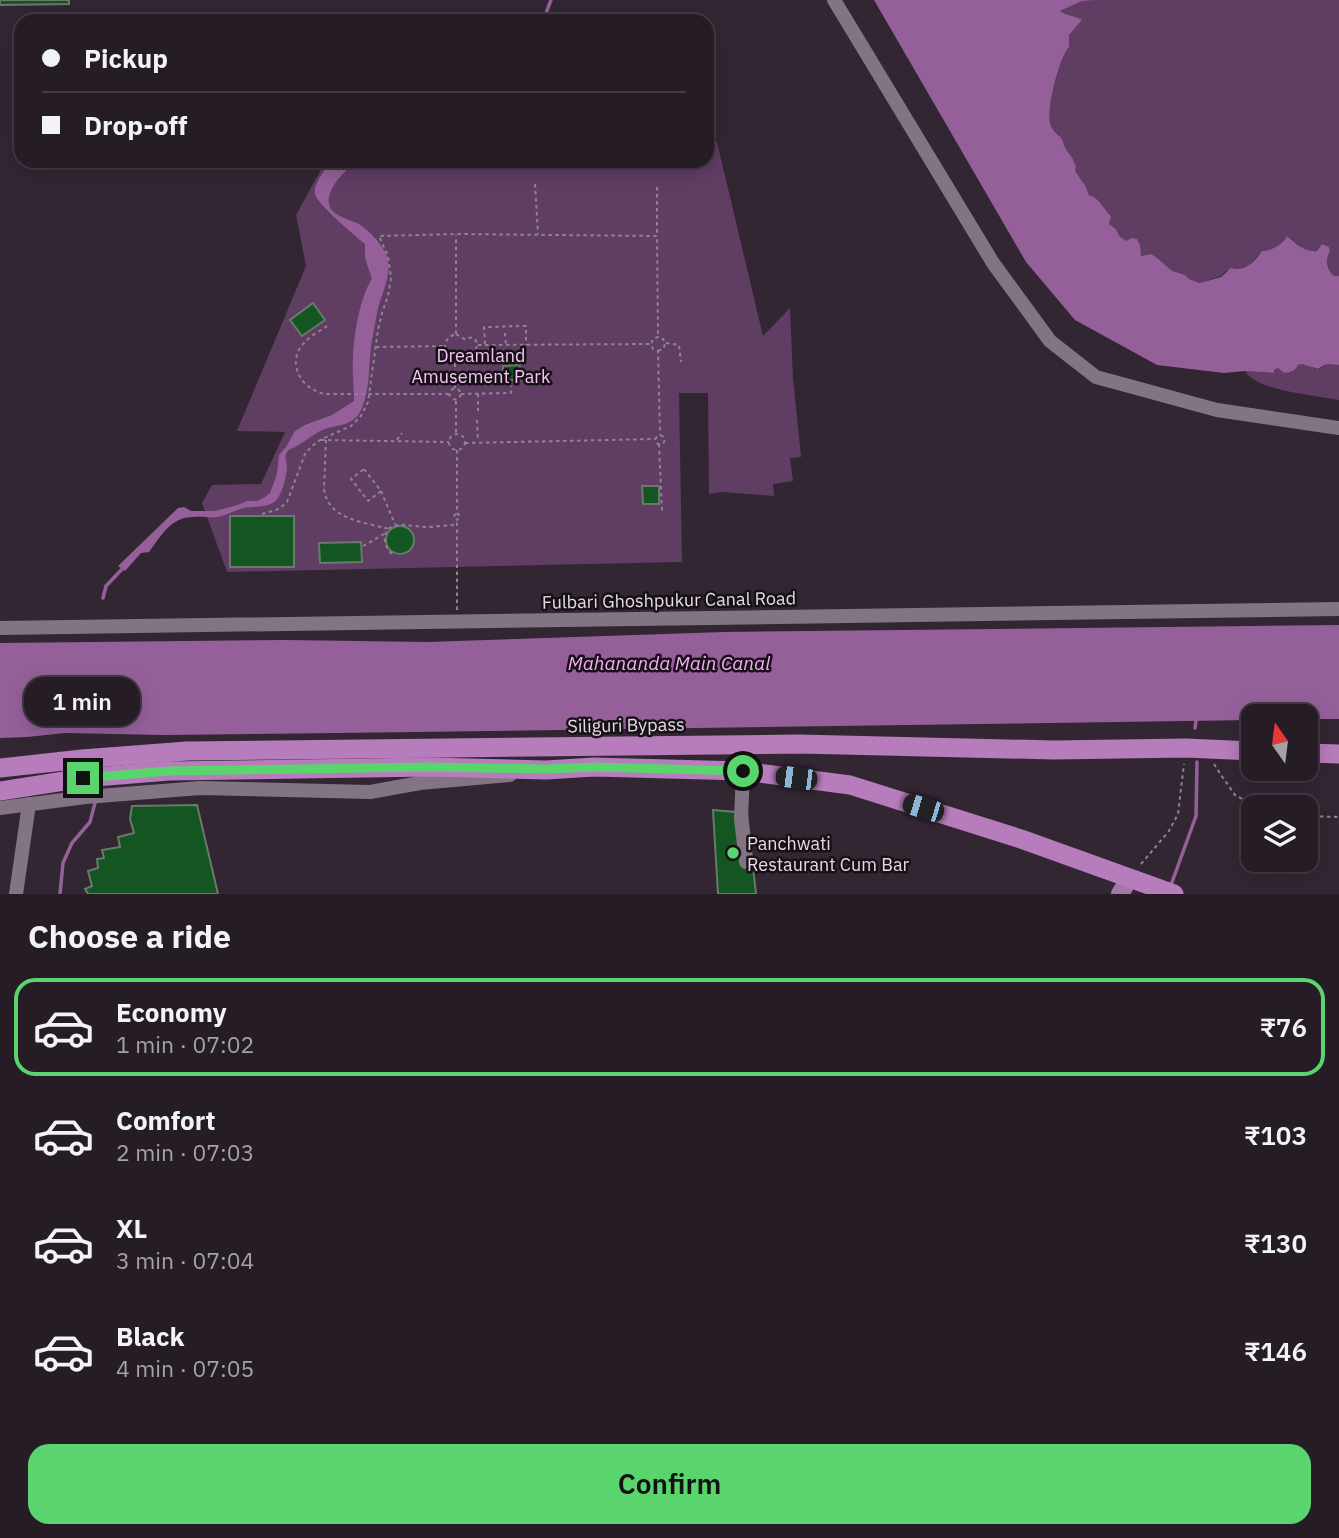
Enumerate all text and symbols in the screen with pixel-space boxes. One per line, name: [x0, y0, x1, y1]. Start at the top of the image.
text: Pickup: [84, 41, 168, 75]
text: Drop-off: [84, 108, 187, 142]
park label: Dreamland Amusement Park: [412, 344, 551, 388]
street label: Fulbari Ghoshpukur Canal Road: [542, 586, 796, 614]
water label: Mahananda Main Canal: [568, 651, 770, 675]
callout: 1 min: [25, 676, 141, 726]
text: 1 min: [52, 686, 112, 716]
north arrow: [1241, 704, 1318, 780]
map controls: [1241, 704, 1318, 872]
street label: Siliguri Bypass: [567, 712, 685, 738]
route start: [727, 755, 759, 787]
route end: [67, 762, 99, 794]
car: [774, 765, 819, 791]
car: [900, 792, 947, 824]
button: layers: [1241, 795, 1318, 872]
place label: Panchwati Restaurant Cum Bar: [747, 832, 910, 876]
marker: Panchwati Restaurant Cum Bar: [725, 845, 741, 861]
text: Choose a ride: [28, 915, 231, 957]
text: Economy: [116, 995, 227, 1029]
icon: car: [32, 996, 95, 1059]
text: ₹76: [1260, 1010, 1307, 1044]
text: 1 min · 07:02: [116, 1029, 254, 1059]
text: Comfort: [116, 1103, 215, 1137]
icon: car: [32, 1104, 95, 1167]
text: ₹103: [1244, 1118, 1307, 1152]
text: 2 min · 07:03: [116, 1137, 254, 1167]
text: XL: [116, 1211, 147, 1245]
icon: car: [32, 1212, 95, 1275]
text: ₹130: [1244, 1226, 1307, 1260]
text: 3 min · 07:04: [116, 1245, 254, 1275]
text: Black: [116, 1319, 184, 1353]
icon: car: [32, 1320, 95, 1383]
text: ₹146: [1244, 1334, 1307, 1368]
text: 4 min · 07:05: [116, 1353, 254, 1383]
button: Confirm: [28, 1444, 1311, 1524]

